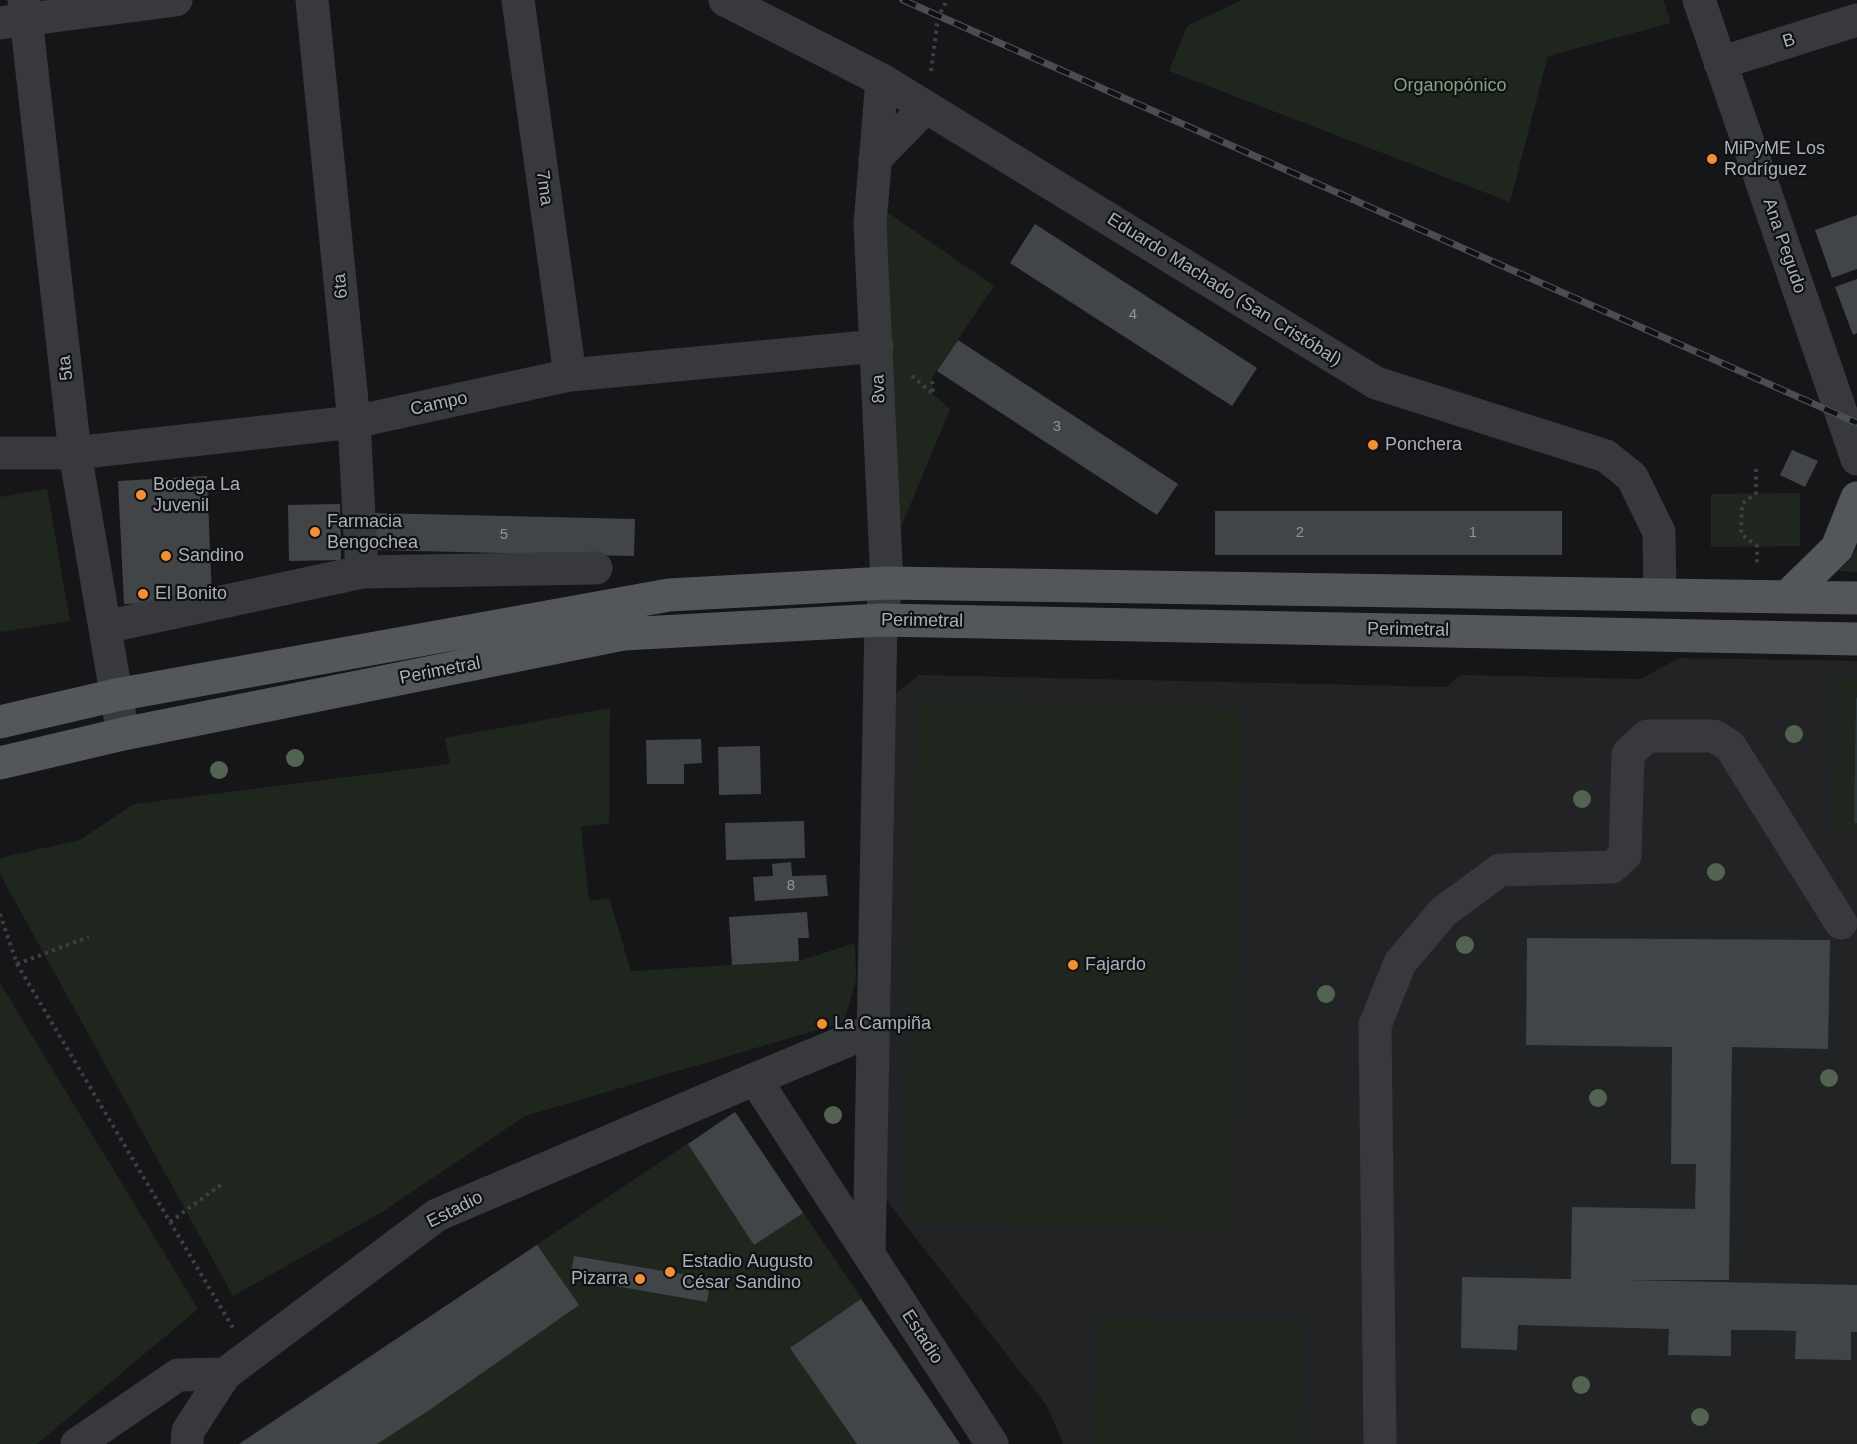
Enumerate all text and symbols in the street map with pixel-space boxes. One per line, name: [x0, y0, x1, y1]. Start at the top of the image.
street label: B: [1780, 29, 1798, 53]
park label: Organopónico: [1393, 75, 1507, 97]
place label: MiPyME Los Rodríguez: [1724, 138, 1825, 180]
marker: MiPyME Los Rodríguez: [1705, 152, 1719, 166]
street label: 7ma: [531, 169, 557, 207]
street label: Ana Pegudo: [1758, 196, 1810, 296]
street label: Eduardo Machado (San Cristóbal): [1103, 209, 1345, 371]
street label: 6ta: [329, 272, 353, 300]
house number: 4: [1129, 306, 1137, 324]
street label: 5ta: [54, 354, 78, 382]
street label: 8va: [868, 374, 890, 404]
street label: Campo: [408, 387, 470, 421]
house number: 3: [1053, 418, 1061, 436]
place label: Ponchera: [1385, 434, 1462, 456]
marker: Ponchera: [1366, 438, 1380, 452]
place label: Bodega La Juvenil: [153, 474, 240, 516]
marker: Bodega La Juvenil: [134, 488, 148, 502]
place label: Farmacia Bengochea: [327, 511, 418, 554]
house number: 2: [1296, 524, 1304, 542]
house number: 1: [1469, 524, 1477, 542]
marker: Farmacia Bengochea: [308, 525, 322, 539]
house number: 5: [500, 526, 508, 544]
place label: Sandino: [178, 545, 244, 567]
marker: Sandino: [159, 549, 173, 563]
place label: El Bonito: [155, 583, 227, 605]
marker: El Bonito: [136, 587, 150, 601]
street label: Perimetral: [881, 609, 963, 633]
street label: Perimetral: [1367, 618, 1449, 642]
street label: Perimetral: [398, 653, 482, 689]
house number: 8: [787, 877, 795, 895]
place label: Fajardo: [1085, 954, 1146, 976]
marker: Fajardo: [1066, 958, 1080, 972]
place label: La Campiña: [834, 1013, 931, 1035]
marker: La Campiña: [815, 1017, 829, 1031]
street label: Estadio: [423, 1187, 487, 1233]
place label: Estadio Augusto César Sandino: [682, 1251, 813, 1294]
marker: Estadio Augusto César Sandino: [663, 1265, 677, 1279]
place label: Pizarra: [571, 1268, 628, 1290]
marker: Pizarra: [633, 1272, 647, 1286]
street label: Estadio: [897, 1306, 947, 1368]

